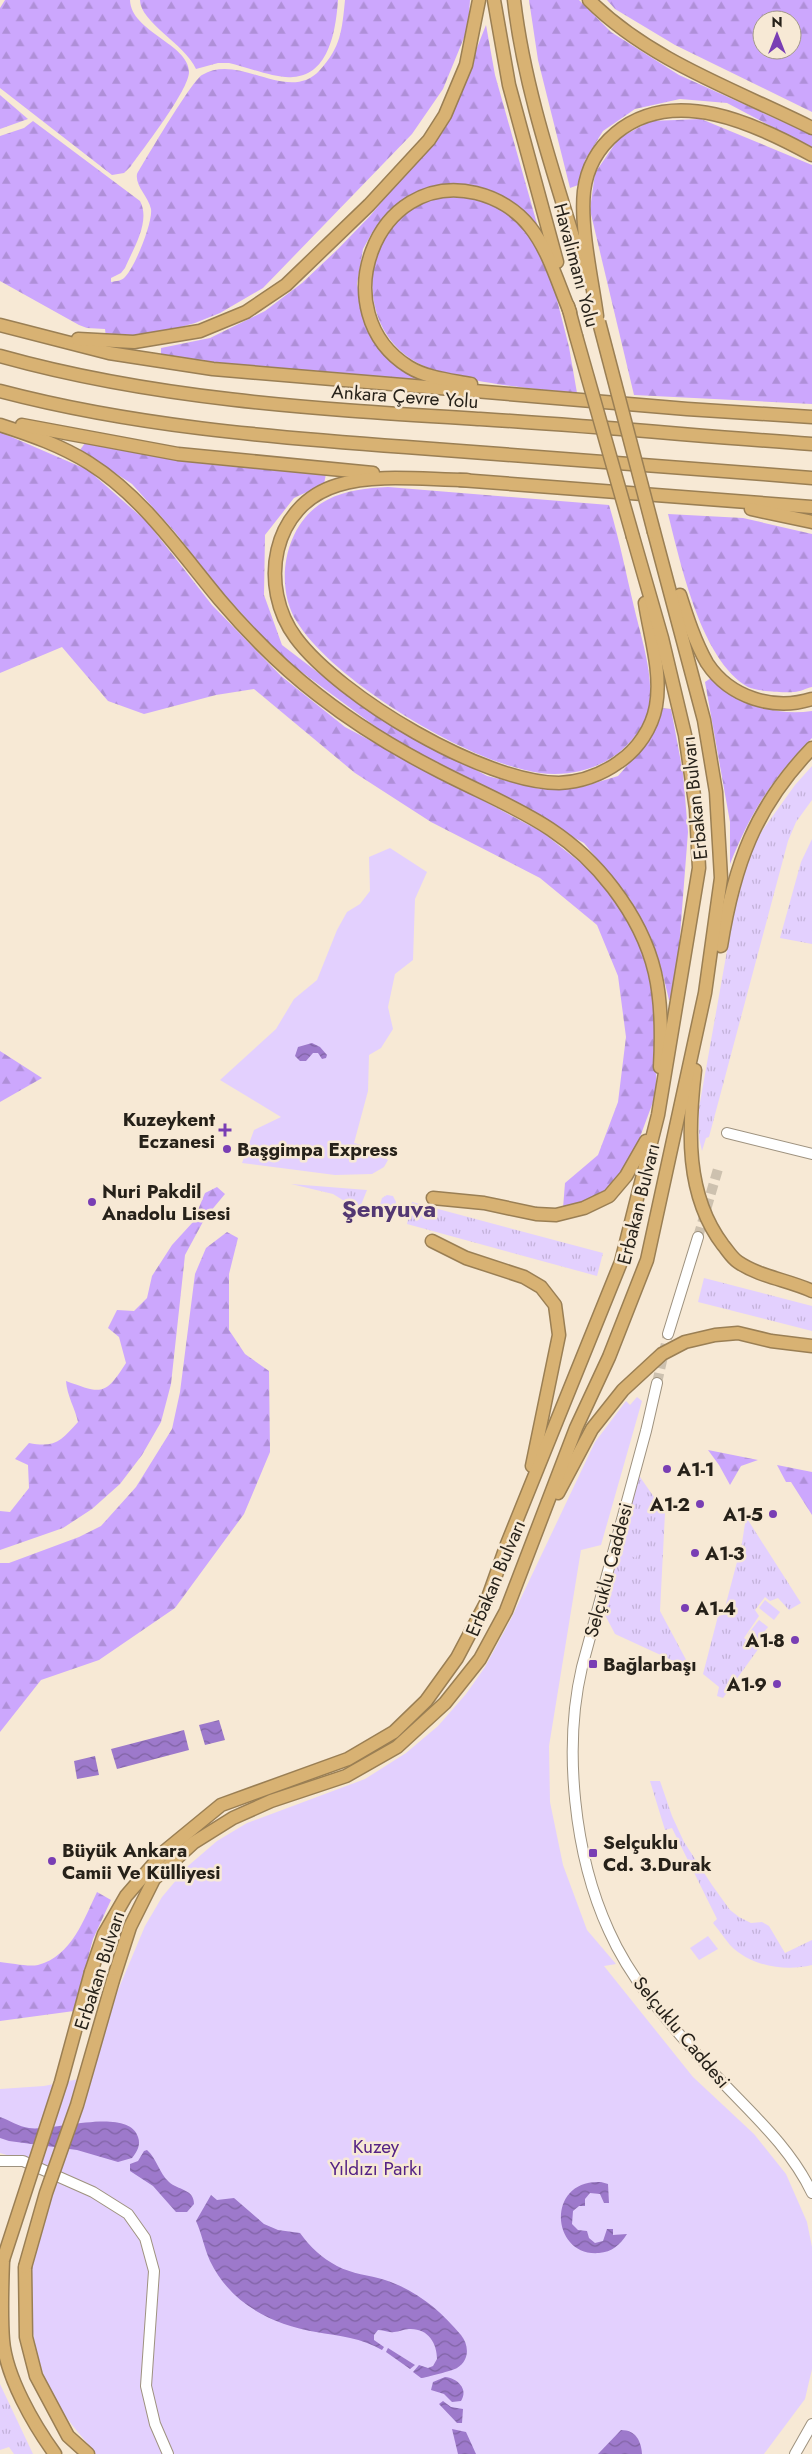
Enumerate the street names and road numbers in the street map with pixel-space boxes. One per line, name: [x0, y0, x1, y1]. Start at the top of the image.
street label: Havalimanı Yolu: [547, 200, 606, 330]
street label: Ankara Çevre Yolu: [330, 378, 479, 415]
street label: Erbakan Bulvarı: [675, 735, 714, 861]
street label: Erbakan Bulvarı: [610, 1141, 667, 1268]
street label: Selçuklu Caddesi: [578, 1500, 639, 1640]
street label: Erbakan Bulvarı: [459, 1516, 532, 1641]
street label: Erbakan Bulvarı: [67, 1907, 131, 2033]
street label: Selçuklu Caddesi: [627, 1971, 736, 2094]

